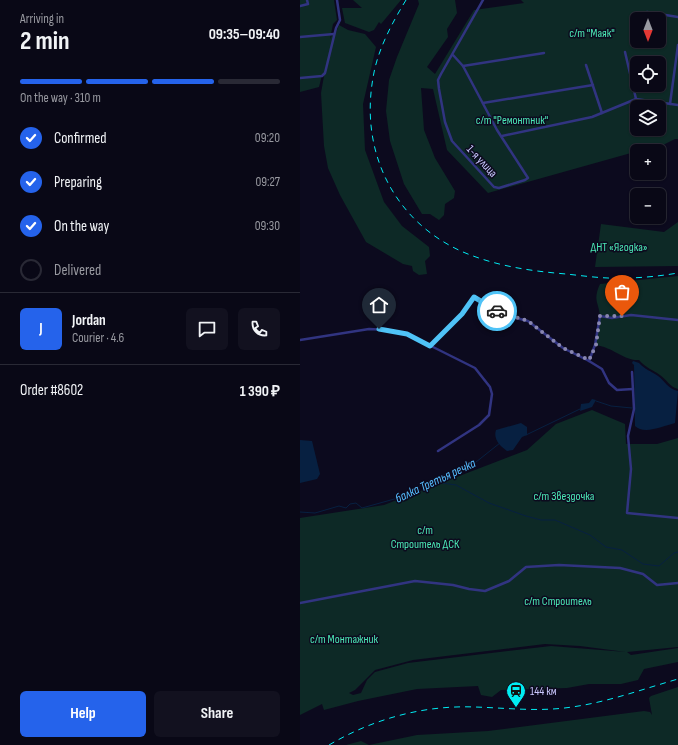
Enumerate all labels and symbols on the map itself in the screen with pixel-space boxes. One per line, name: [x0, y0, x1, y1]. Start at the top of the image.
north arrow: [630, 12, 666, 48]
park label: с/т "Маяк": [569, 26, 615, 41]
park label: с/т "Ремонтник": [476, 113, 548, 128]
street label: 1-я улица: [463, 142, 501, 181]
park label: ДНТ «Ягодка»: [590, 240, 648, 255]
pin: [605, 275, 639, 316]
pin: [362, 288, 396, 329]
courier: [477, 291, 517, 331]
water label: балка Третья речка: [393, 455, 479, 507]
park label: с/т Звездочка: [534, 489, 595, 504]
park label: с/т Строитель ДСК: [391, 523, 460, 552]
park label: с/т Строитель: [524, 594, 592, 609]
park label: с/т Монтажник: [310, 632, 379, 647]
station icon: 144 км: [505, 680, 527, 708]
place label: 144 км: [530, 684, 557, 699]

